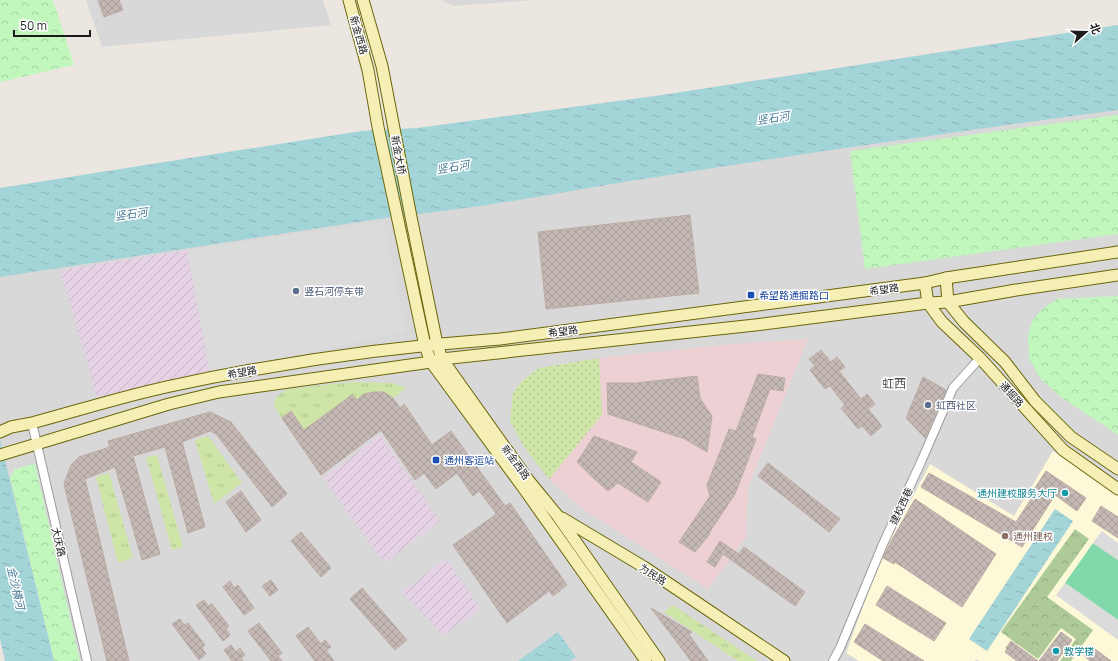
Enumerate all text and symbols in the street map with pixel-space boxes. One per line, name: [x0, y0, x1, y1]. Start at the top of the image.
scale bar: [14, 12, 90, 38]
north arrow: [1066, 12, 1106, 52]
street label: 新金西路: [347, 14, 371, 56]
text: 50 m: [20, 17, 47, 34]
text: 北: [1087, 21, 1105, 36]
water label: 竖石河: [755, 107, 792, 127]
street label: 新金大桥: [388, 134, 410, 176]
water label: 竖石河: [435, 156, 472, 176]
water label: 竖石河: [114, 204, 150, 223]
street label: 希望路: [868, 280, 900, 298]
place label: 竖石河停车带: [304, 284, 364, 298]
marker: 竖石河停车带: [291, 286, 301, 296]
place label: 希望路通掘路口: [759, 288, 829, 302]
marker: 希望路通掘路口: [746, 290, 756, 300]
street label: 希望路: [547, 322, 579, 340]
street label: 希望路: [226, 363, 258, 381]
district label: 虹西: [882, 375, 906, 392]
street label: 通掘路: [997, 378, 1027, 410]
place label: 虹西社区: [936, 398, 976, 412]
marker: 虹西社区: [923, 400, 933, 410]
street label: 新金西路: [499, 442, 533, 482]
place label: 通州客运站: [444, 453, 494, 467]
marker: 通州客运站: [431, 455, 441, 465]
street label: 建校西巷: [886, 485, 916, 527]
place label: 通州建校服务大厅: [977, 486, 1057, 500]
marker: 通州建校服务大厅: [1060, 488, 1070, 498]
street label: 大庆路: [49, 526, 69, 558]
place label: 通州建校: [1013, 529, 1053, 543]
marker: 通州建校: [1000, 531, 1010, 541]
street label: 为民路: [637, 560, 669, 588]
water label: 金沙横河: [4, 565, 29, 613]
place label: 教学楼: [1064, 644, 1094, 658]
marker: 教学楼: [1051, 646, 1061, 656]

